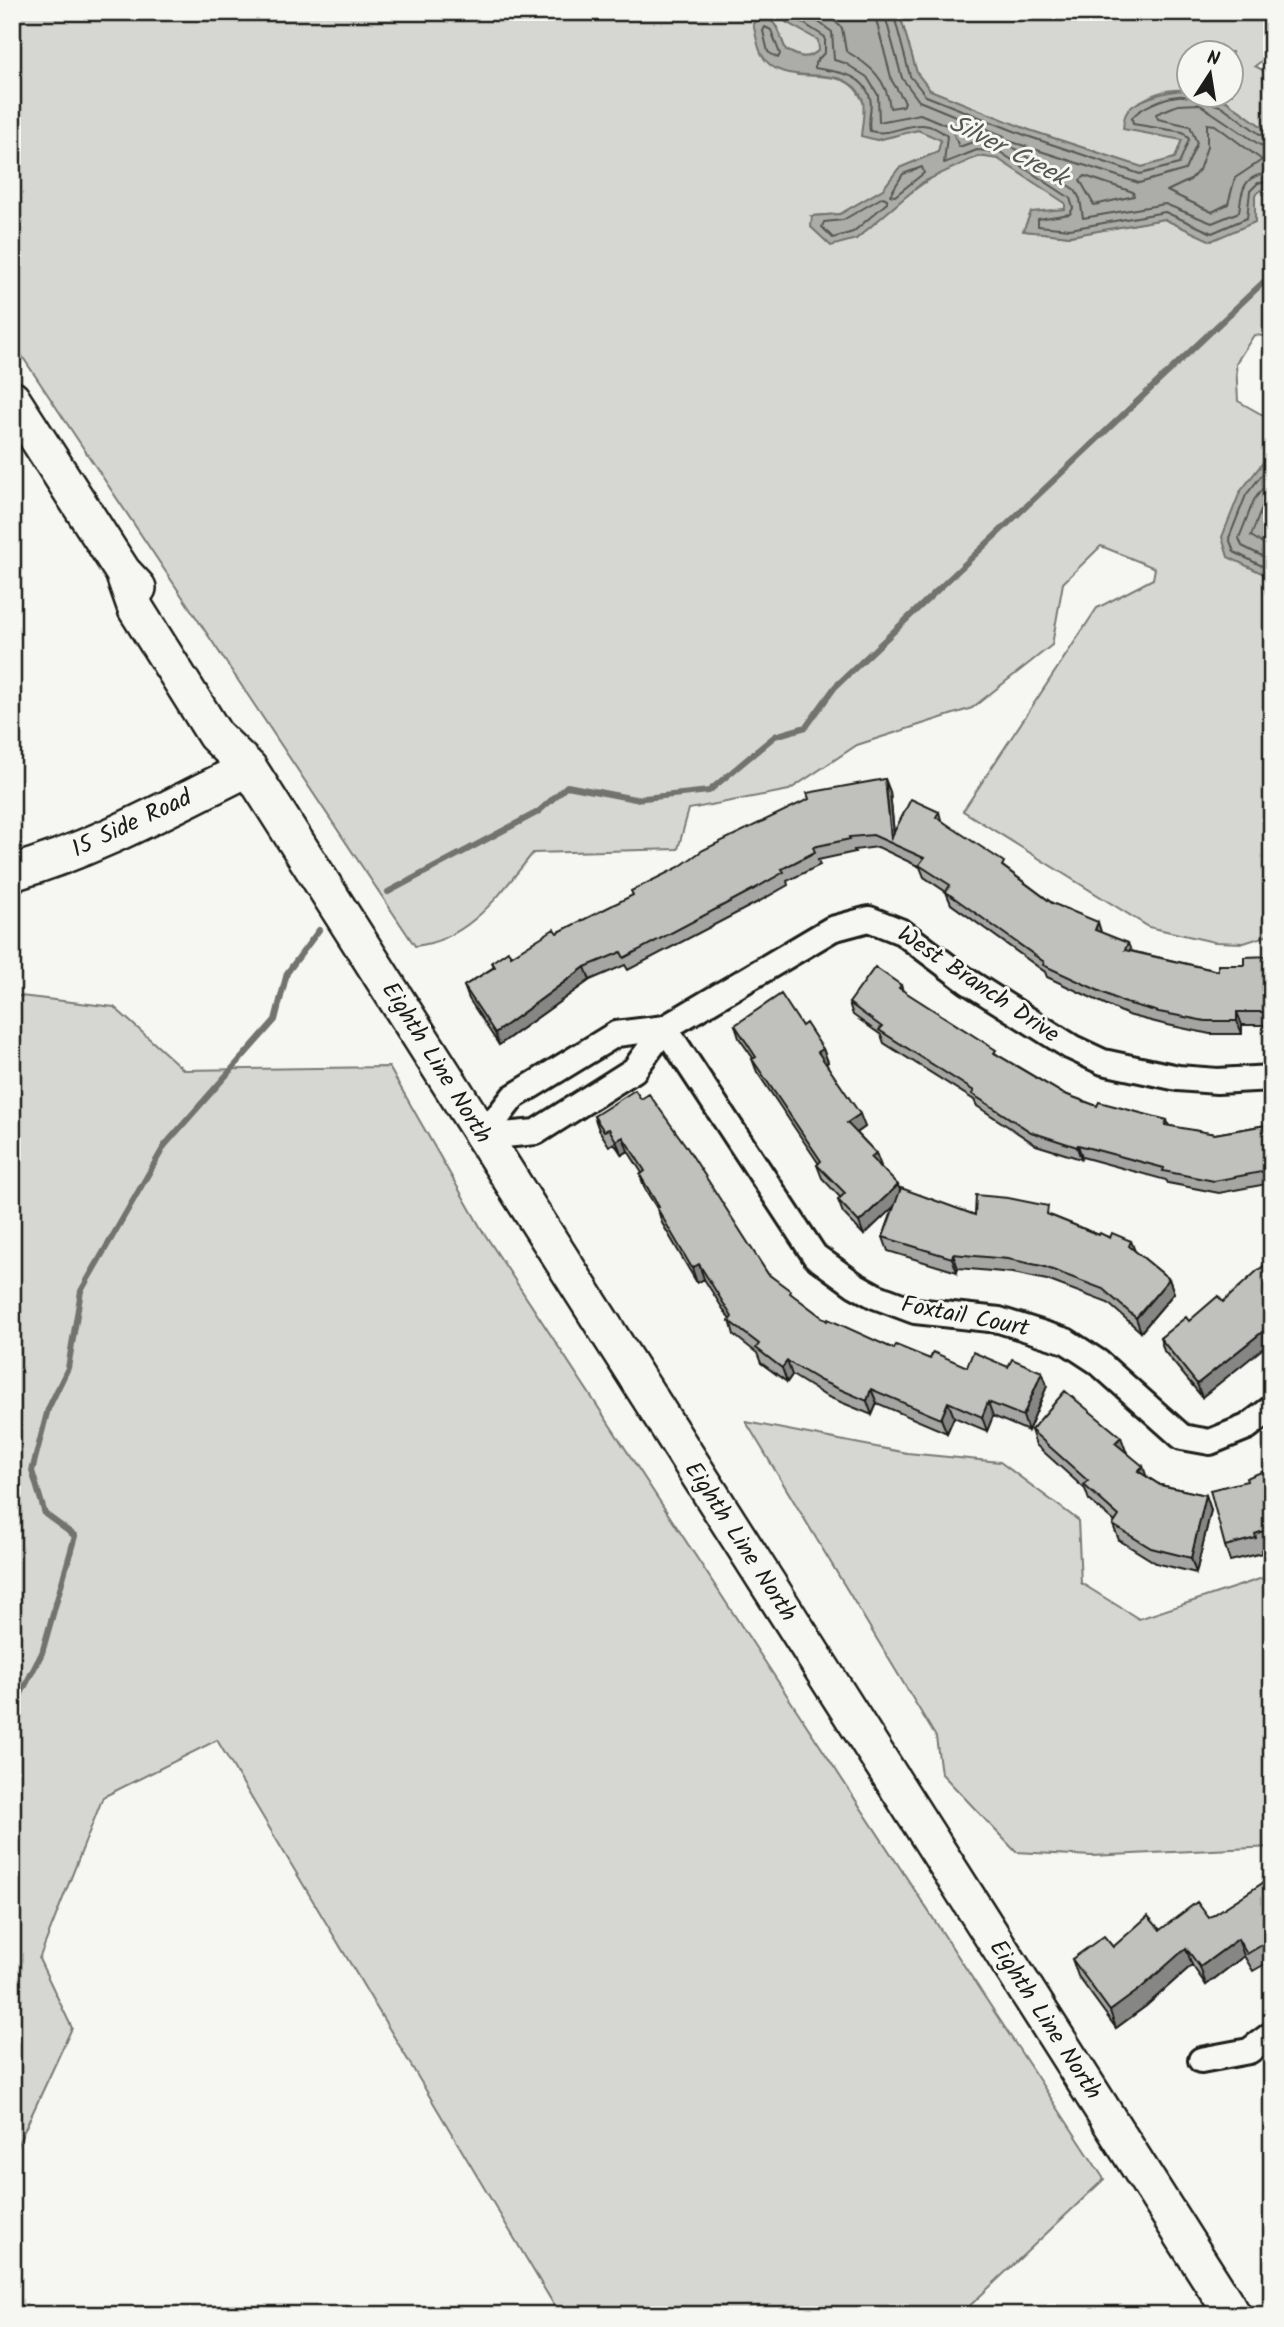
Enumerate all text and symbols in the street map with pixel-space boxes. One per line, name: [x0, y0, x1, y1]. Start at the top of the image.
north arrow: [1176, 38, 1246, 108]
text: N: [1204, 43, 1222, 75]
water label: Silver Creek: [942, 103, 1078, 200]
street label: 15 Side Road: [65, 779, 200, 869]
street label: West Branch Drive: [889, 916, 1068, 1054]
street label: Eighth Line North: [370, 974, 502, 1152]
street label: Foxtail Court: [898, 1286, 1033, 1349]
street label: Eighth Line North: [673, 1454, 807, 1630]
street label: Eighth Line North: [978, 1932, 1112, 2108]

